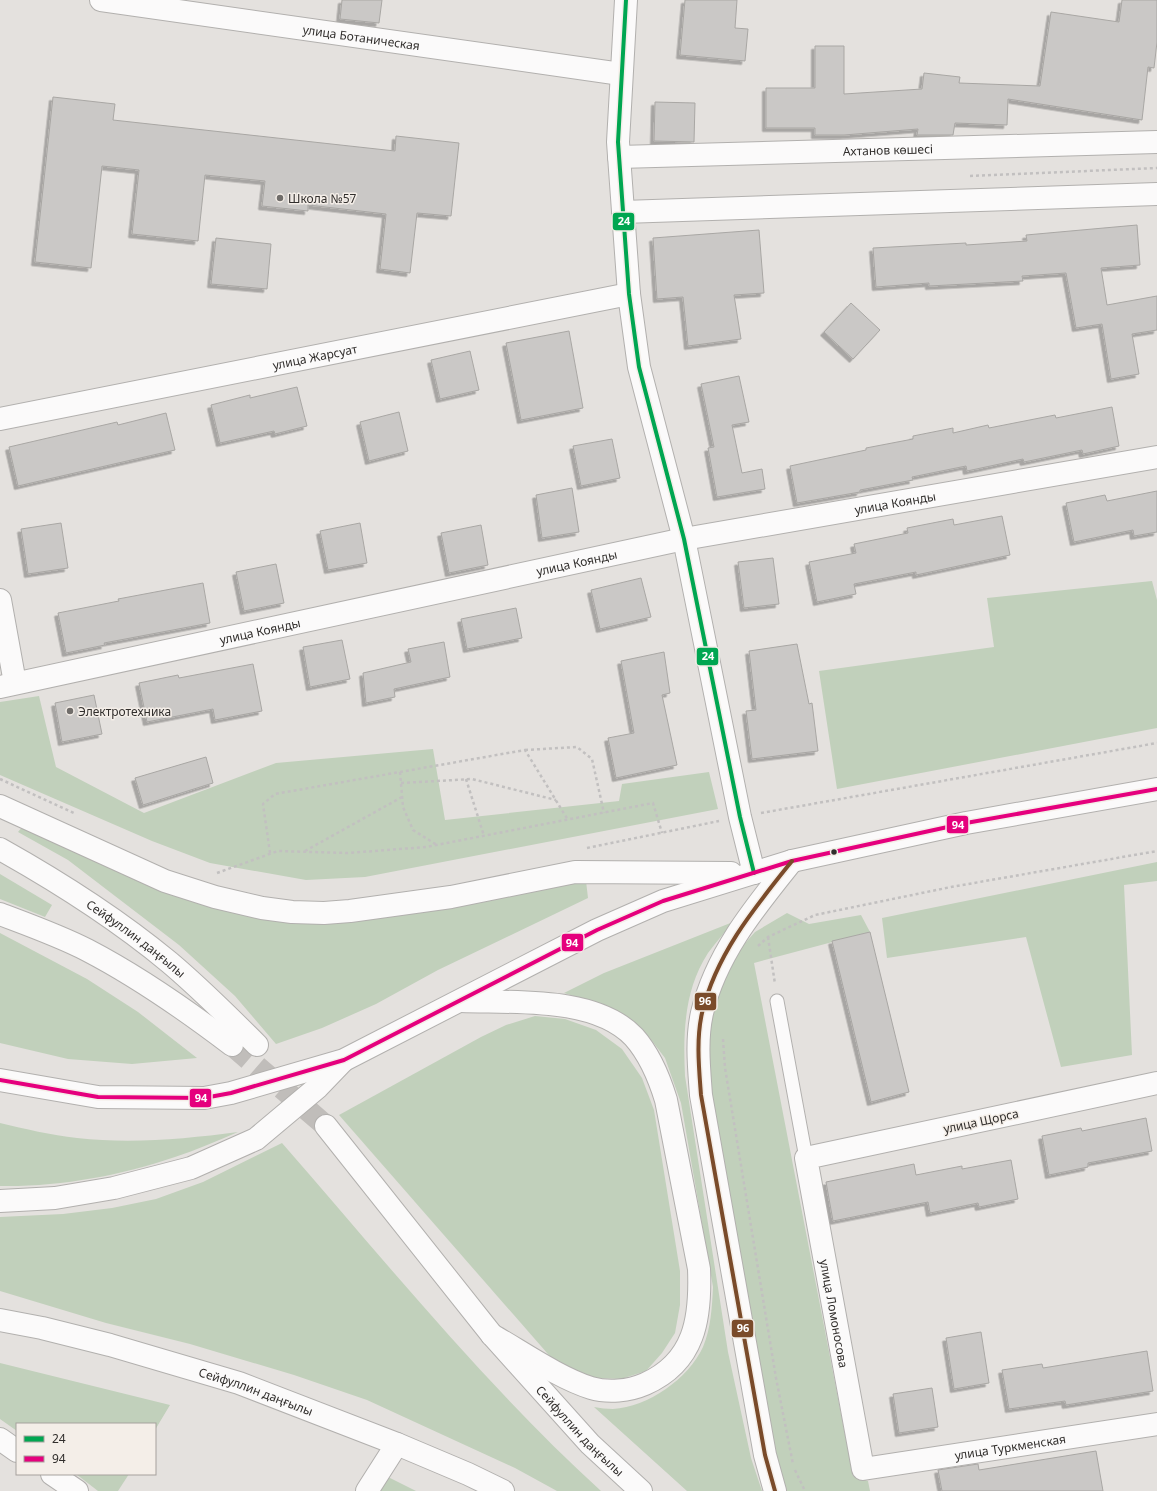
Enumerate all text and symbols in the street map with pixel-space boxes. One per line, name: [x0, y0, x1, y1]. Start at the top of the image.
street label: улица Ботаническая: [302, 20, 421, 54]
street label: Ахтанов көшесі: [843, 140, 933, 159]
place label: Школа №57: [288, 190, 357, 207]
marker: Школа №57: [275, 193, 285, 203]
line badge: 24: [612, 212, 635, 231]
text: 24: [618, 213, 631, 228]
street label: улица Жарсуат: [271, 340, 359, 373]
street label: улица Коянды: [853, 487, 937, 518]
street label: улица Коянды: [535, 545, 619, 579]
street label: улица Коянды: [218, 614, 302, 648]
line badge: 24: [696, 647, 719, 666]
text: 24: [702, 648, 715, 663]
place label: Электротехника: [78, 703, 171, 720]
marker: Электротехника: [65, 706, 75, 716]
line badge: 94: [946, 815, 969, 834]
text: 94: [952, 817, 965, 832]
unlabelled marker: [829, 847, 839, 857]
street label: Сейфуллин даңғылы: [83, 895, 189, 981]
line badge: 94: [561, 933, 584, 952]
text: 94: [566, 935, 579, 950]
line badge: 96: [694, 992, 717, 1011]
text: 96: [699, 993, 711, 1008]
line badge: 94: [189, 1088, 212, 1108]
text: 94: [195, 1090, 208, 1105]
street label: улица Щорса: [942, 1105, 1020, 1137]
street label: улица Ломоносова: [816, 1258, 853, 1369]
line badge: 96: [731, 1319, 754, 1338]
text: 96: [737, 1320, 749, 1335]
street label: Сейфуллин даңғылы: [197, 1363, 316, 1419]
street label: Сейфуллин даңғылы: [532, 1381, 628, 1480]
legend: [16, 1423, 156, 1475]
text: 24: [52, 1430, 66, 1447]
street label: улица Туркменская: [953, 1430, 1067, 1463]
text: 94: [52, 1450, 66, 1467]

